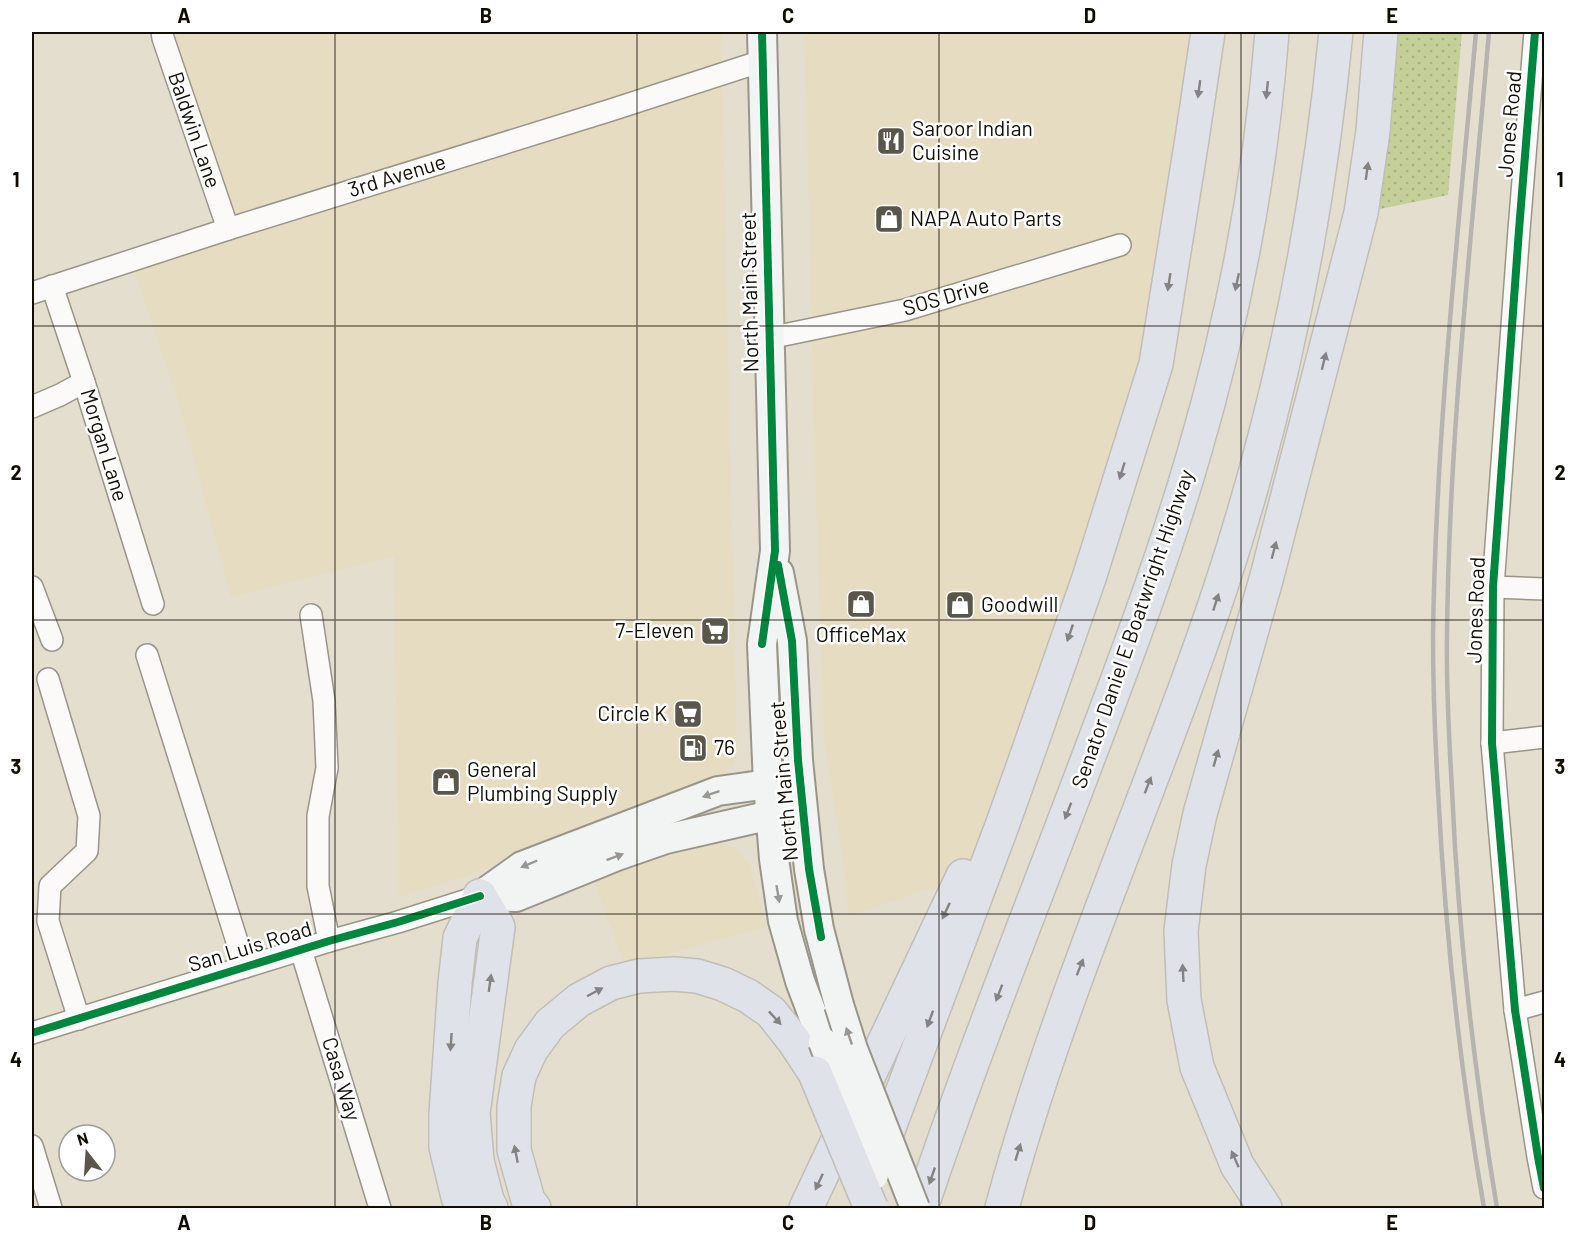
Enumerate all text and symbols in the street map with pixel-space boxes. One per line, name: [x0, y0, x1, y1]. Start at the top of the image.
text: A: [177, 3, 191, 27]
text: B: [480, 3, 492, 27]
text: C: [782, 3, 794, 27]
text: D: [1084, 3, 1096, 27]
text: E: [1386, 3, 1398, 27]
street label: Baldwin Lane: [164, 68, 227, 191]
street label: Jones Road: [1491, 70, 1526, 178]
one-way arrow: [1195, 80, 1204, 99]
one-way arrow: [1262, 80, 1272, 99]
place label: Saroor Indian Cuisine: [912, 115, 1033, 164]
restaurant icon: Saroor Indian Cuisine: [875, 125, 907, 157]
street label: 3rd Avenue: [345, 148, 448, 201]
one-way arrow: [1363, 162, 1372, 181]
text: 1: [12, 167, 20, 191]
text: 1: [1556, 167, 1564, 191]
shop icon: NAPA Auto Parts: [873, 203, 905, 235]
place label: NAPA Auto Parts: [910, 205, 1062, 230]
street label: North Main Street: [735, 211, 762, 373]
street label: SOS Drive: [900, 271, 992, 320]
one-way arrow: [1164, 273, 1173, 292]
one-way arrow: [1232, 273, 1241, 292]
one-way arrow: [1319, 352, 1329, 371]
street label: Morgan Lane: [76, 385, 134, 504]
text: 2: [10, 460, 22, 484]
text: 2: [1554, 460, 1566, 484]
one-way arrow: [1117, 462, 1127, 480]
street label: Senator Daniel E Boatwright Highway: [1065, 466, 1198, 791]
one-way arrow: [1270, 541, 1280, 559]
street label: Jones Road: [1460, 556, 1489, 664]
shop icon: OfficeMax: [845, 588, 877, 620]
shop icon: Goodwill: [944, 589, 976, 621]
place label: Goodwill: [981, 591, 1058, 616]
one-way arrow: [1211, 593, 1221, 611]
supermarket icon: 7-Eleven: [699, 615, 731, 647]
place label: 7-Eleven: [615, 617, 694, 642]
place label: OfficeMax: [816, 621, 906, 646]
one-way arrow: [1064, 624, 1074, 642]
supermarket icon: Circle K: [672, 698, 704, 730]
place label: Circle K: [597, 700, 667, 725]
street label: North Main Street: [763, 700, 802, 862]
fuel station icon: 76: [677, 732, 709, 764]
place label: 76: [714, 734, 735, 759]
one-way arrow: [1212, 749, 1221, 767]
text: 3: [11, 754, 21, 778]
text: 3: [1555, 754, 1565, 778]
place label: General Plumbing Supply: [467, 756, 618, 805]
shop icon: General Plumbing Supply: [430, 766, 462, 798]
one-way arrow: [1144, 776, 1153, 794]
one-way arrow: [702, 790, 720, 799]
one-way arrow: [1063, 802, 1073, 820]
one-way arrow: [606, 852, 624, 861]
one-way arrow: [519, 859, 537, 869]
one-way arrow: [774, 885, 783, 904]
one-way arrow: [942, 902, 951, 919]
street label: San Luis Road: [185, 915, 314, 976]
one-way arrow: [1075, 958, 1085, 976]
one-way arrow: [1178, 963, 1187, 982]
one-way arrow: [486, 974, 495, 993]
one-way arrow: [994, 984, 1003, 1002]
one-way arrow: [587, 987, 604, 997]
one-way arrow: [768, 1010, 781, 1025]
one-way arrow: [925, 1010, 935, 1028]
one-way arrow: [844, 1027, 853, 1045]
one-way arrow: [446, 1032, 456, 1051]
street label: Casa Way: [318, 1034, 367, 1124]
text: 4: [10, 1047, 22, 1071]
text: 4: [1554, 1047, 1566, 1071]
north arrow: [57, 1123, 117, 1183]
text: N: [75, 1128, 90, 1149]
one-way arrow: [1014, 1143, 1023, 1161]
one-way arrow: [511, 1144, 520, 1163]
one-way arrow: [1230, 1150, 1239, 1167]
one-way arrow: [927, 1167, 937, 1185]
one-way arrow: [814, 1174, 823, 1191]
text: A: [177, 1210, 191, 1234]
text: B: [480, 1210, 492, 1234]
text: C: [782, 1210, 794, 1234]
text: D: [1084, 1210, 1096, 1234]
text: E: [1386, 1210, 1398, 1234]

